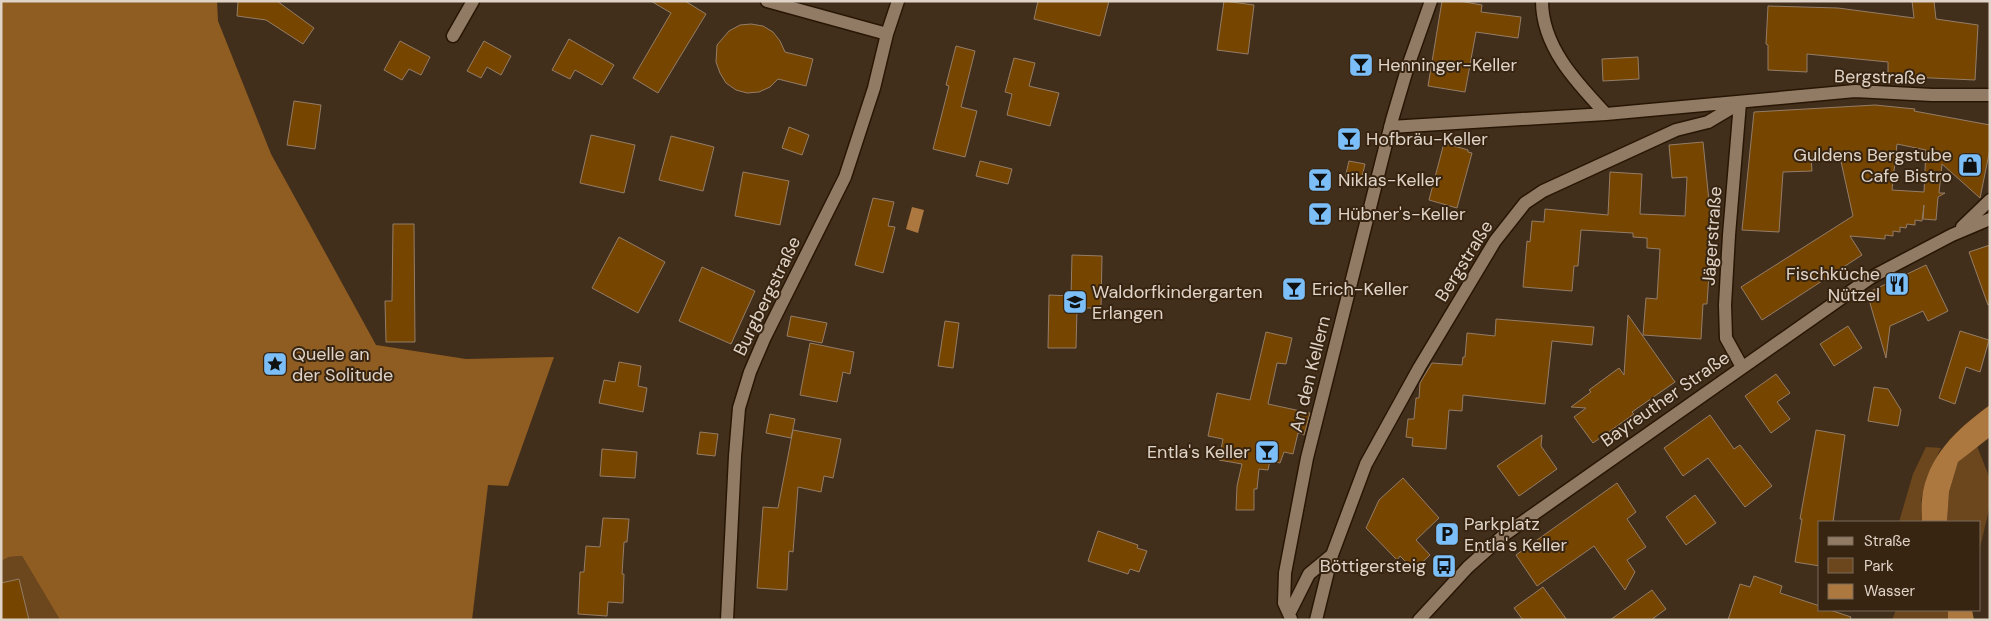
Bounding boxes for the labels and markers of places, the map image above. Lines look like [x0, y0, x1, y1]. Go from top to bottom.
bar icon: Henninger-Keller [1348, 52, 1374, 78]
place label: Henninger-Keller [1378, 53, 1517, 77]
bar icon: Hofbräu-Keller [1336, 126, 1362, 152]
place label: Hofbräu-Keller [1366, 127, 1488, 151]
place label: Guldens Bergstube Cafe Bistro [1793, 143, 1952, 188]
shop icon: Guldens Bergstube Cafe Bistro [1957, 152, 1983, 178]
bar icon: Niklas-Keller [1307, 167, 1333, 193]
place label: Niklas-Keller [1338, 168, 1442, 192]
bar icon: Hübner's-Keller [1307, 201, 1333, 227]
place label: Hübner's-Keller [1338, 202, 1466, 226]
place label: Fischküche Nützel [1786, 262, 1880, 307]
restaurant icon: Fischküche Nützel [1884, 271, 1910, 297]
bar icon: Erich-Keller [1281, 276, 1307, 302]
place label: Erich-Keller [1312, 277, 1409, 301]
place label: Waldorfkindergarten Erlangen [1092, 280, 1263, 325]
school or university icon: Waldorfkindergarten Erlangen [1062, 289, 1088, 315]
place label: Quelle an der Solitude [292, 342, 393, 387]
place icon: Quelle an der Solitude [262, 351, 288, 377]
bar icon: Entla's Keller [1254, 439, 1280, 465]
place label: Entla's Keller [1147, 440, 1250, 464]
place label: Parkplatz Entla's Keller [1464, 512, 1567, 557]
parking icon: Parkplatz Entla's Keller [1434, 521, 1460, 547]
bus stop icon: Böttigersteig [1431, 553, 1457, 579]
place label: Böttigersteig [1320, 554, 1426, 578]

